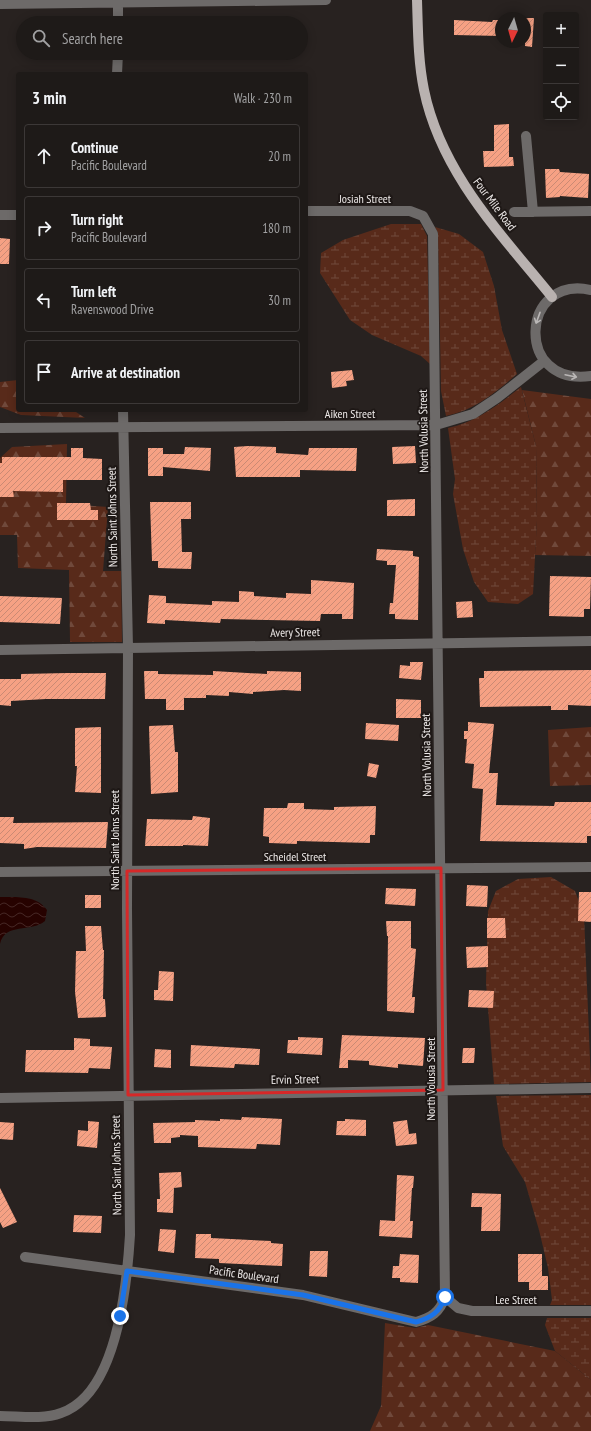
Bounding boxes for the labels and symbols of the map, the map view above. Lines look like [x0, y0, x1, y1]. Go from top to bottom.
north arrow [495, 12, 531, 48]
street label: Four Mile Road [470, 175, 520, 233]
street label: Josiah Street [338, 191, 392, 206]
one-way arrow [534, 311, 541, 324]
one-way arrow [564, 373, 577, 381]
street label: North Volusia Street [415, 389, 431, 473]
street label: Aiken Street [325, 406, 376, 421]
street label: North Saint Johns Street [104, 466, 120, 567]
street label: Avery Street [270, 624, 321, 640]
street label: North Volusia Street [418, 713, 434, 797]
street label: North Saint Johns Street [107, 789, 122, 890]
street label: Scheidel Street [264, 849, 327, 864]
street label: North Volusia Street [423, 1037, 438, 1121]
street label: Ervin Street [271, 1071, 320, 1087]
street label: North Saint Johns Street [108, 1114, 124, 1215]
street label: Pacific Boulevard [208, 1262, 280, 1286]
route start [436, 1288, 454, 1306]
street label: Lee Street [495, 1292, 538, 1307]
route end [111, 1307, 129, 1325]

